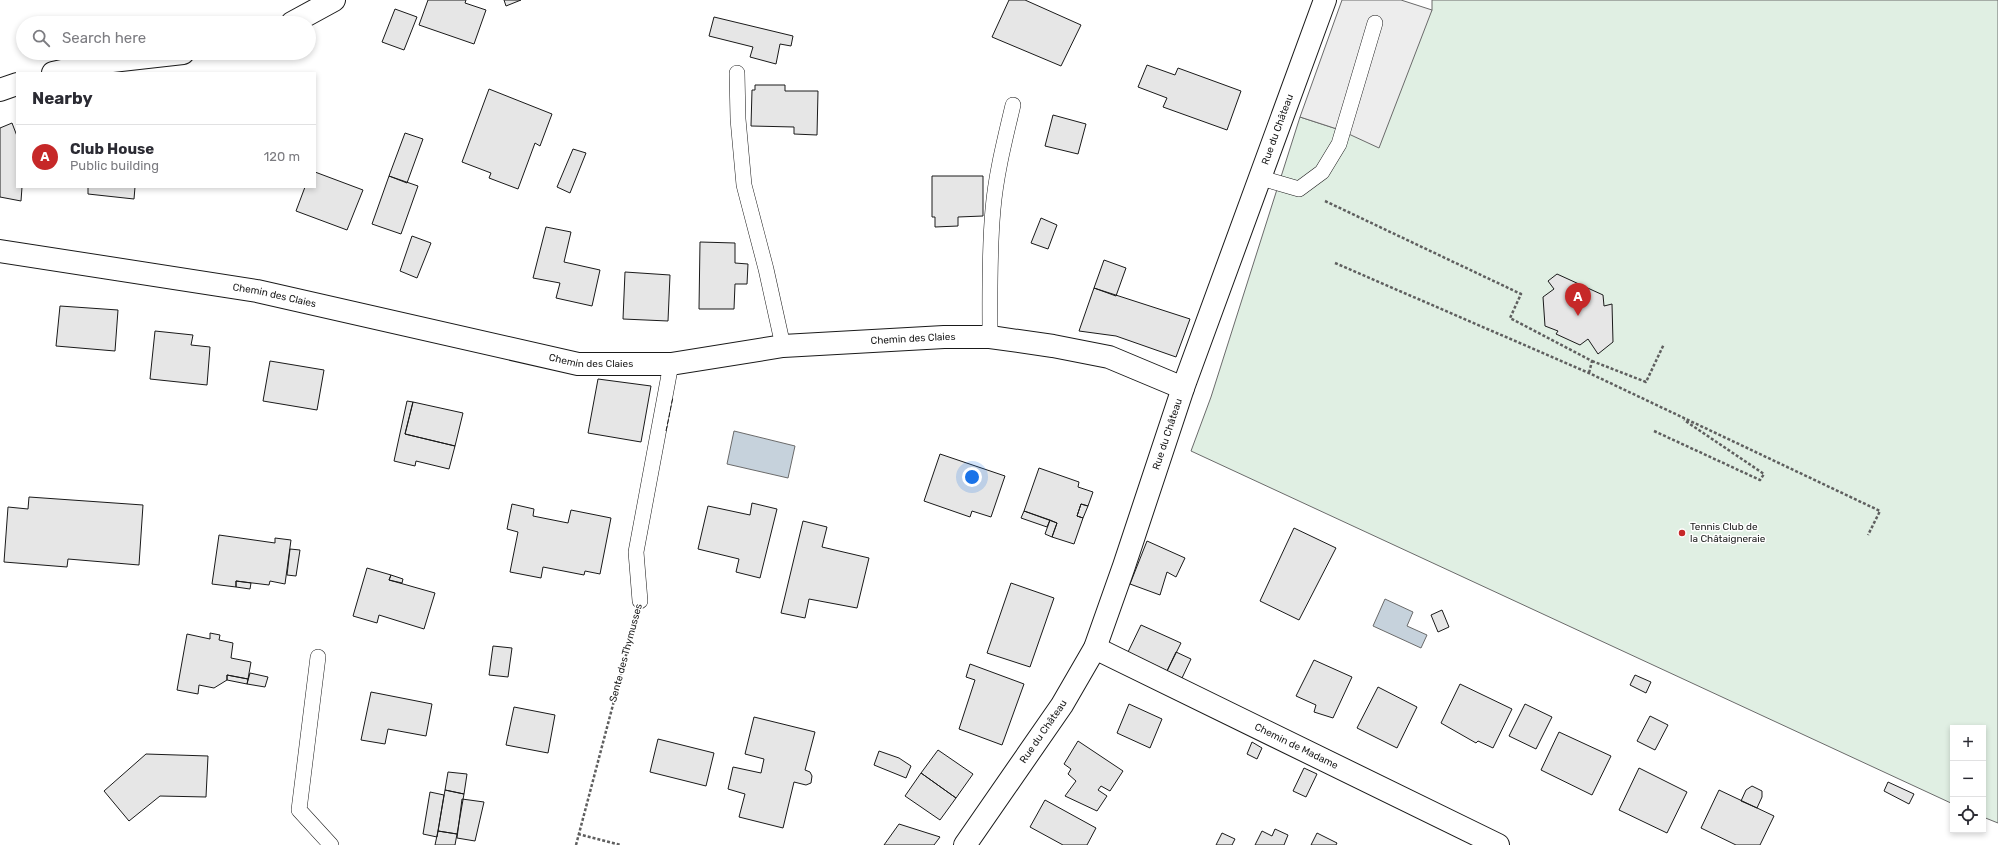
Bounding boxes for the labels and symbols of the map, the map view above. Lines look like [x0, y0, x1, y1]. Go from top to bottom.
street label: Rue du Château [1259, 92, 1296, 166]
street label: Chemin des Claies [232, 281, 317, 310]
pin: A [1565, 283, 1591, 316]
street label: Chemin des Claies [870, 331, 956, 347]
street label: Chemin des Claies [548, 352, 633, 370]
street label: Rue du Château [1150, 397, 1185, 471]
your location [962, 467, 982, 487]
place label: Tennis Club de la Châtaigneraie [1690, 521, 1766, 545]
marker: Tennis Club de la Châtaigneraie [1677, 528, 1687, 538]
street label: Sente des Thymusses [607, 602, 645, 704]
street label: Rue du Château [1017, 698, 1070, 766]
street label: Chemin de Madame [1252, 721, 1340, 772]

